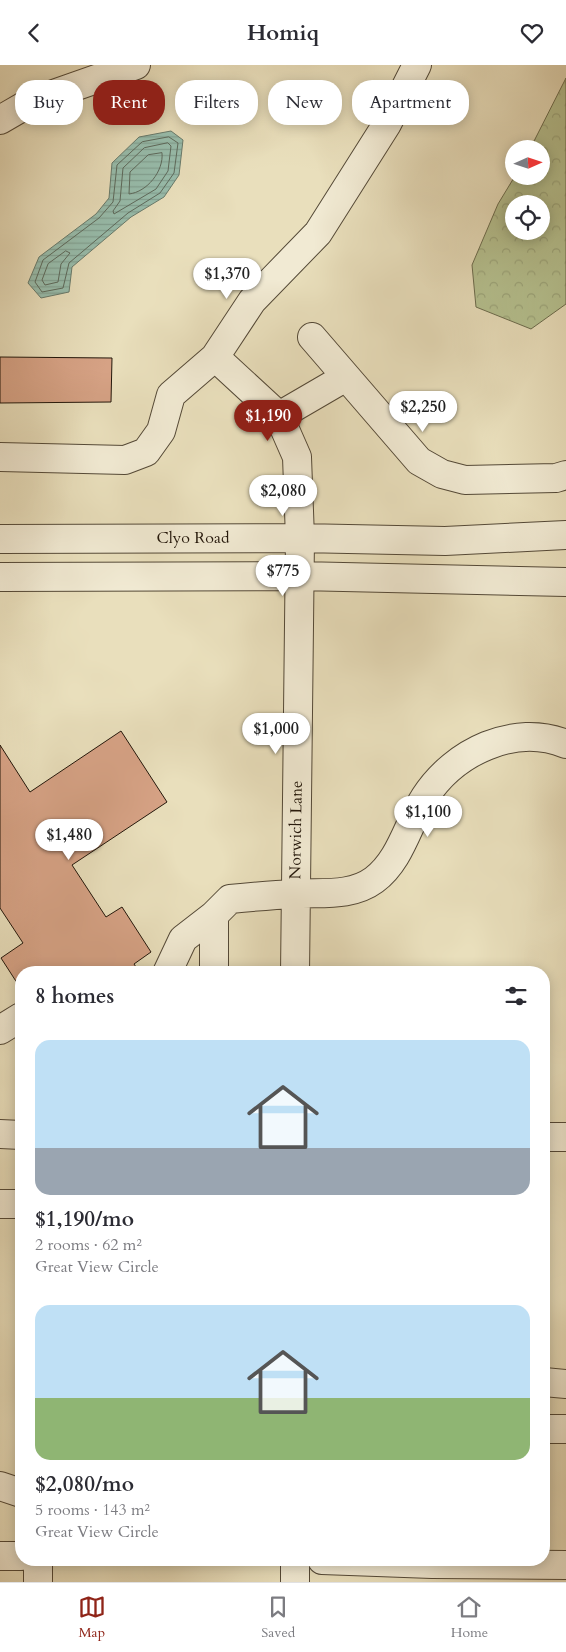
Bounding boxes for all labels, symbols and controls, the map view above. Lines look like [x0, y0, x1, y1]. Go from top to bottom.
text: Homiq [247, 18, 319, 48]
icon: back [20, 19, 48, 47]
icon: heart [518, 19, 546, 47]
chip: Buy [15, 80, 83, 125]
chip: Rent [93, 80, 165, 125]
chip: Filters [175, 80, 258, 125]
chip: New [268, 80, 342, 125]
chip: Apartment [352, 80, 469, 125]
north arrow [505, 140, 550, 185]
map controls [505, 140, 550, 240]
button: locate [505, 195, 550, 240]
pin: $1,370 [186, 257, 268, 300]
text: $1,370 [204, 263, 250, 285]
pin: $2,250 [382, 391, 464, 433]
text: $2,250 [400, 396, 446, 418]
pin: $1,190 [227, 399, 309, 442]
text: $1,190 [245, 405, 291, 427]
pin: $2,080 [242, 475, 324, 517]
text: $2,080 [260, 480, 306, 502]
street label: Clyo Road [157, 527, 230, 549]
pin: $775 [253, 555, 313, 597]
text: $775 [267, 560, 299, 582]
pin: $1,000 [235, 713, 317, 755]
text: $1,000 [253, 718, 299, 740]
street label: Norwich Lane [284, 780, 308, 880]
pin: $1,100 [387, 795, 469, 838]
text: $1,100 [405, 801, 451, 823]
pin: $1,480 [28, 819, 110, 861]
text: $1,480 [46, 824, 92, 846]
text: 8 homes [35, 982, 114, 1011]
icon: filters [502, 982, 530, 1010]
icon: home [238, 1072, 328, 1162]
text: $1,190/mo [35, 1205, 134, 1234]
text: 2 rooms · 62 m² [35, 1234, 142, 1256]
text: Great View Circle [35, 1256, 159, 1278]
icon: home [238, 1337, 328, 1427]
text: $2,080/mo [35, 1470, 134, 1499]
text: 5 rooms · 143 m² [35, 1499, 150, 1521]
text: Great View Circle [35, 1521, 159, 1543]
tab: Map [78, 1593, 106, 1642]
tab: Saved [261, 1593, 295, 1642]
tab: Home [451, 1593, 488, 1642]

